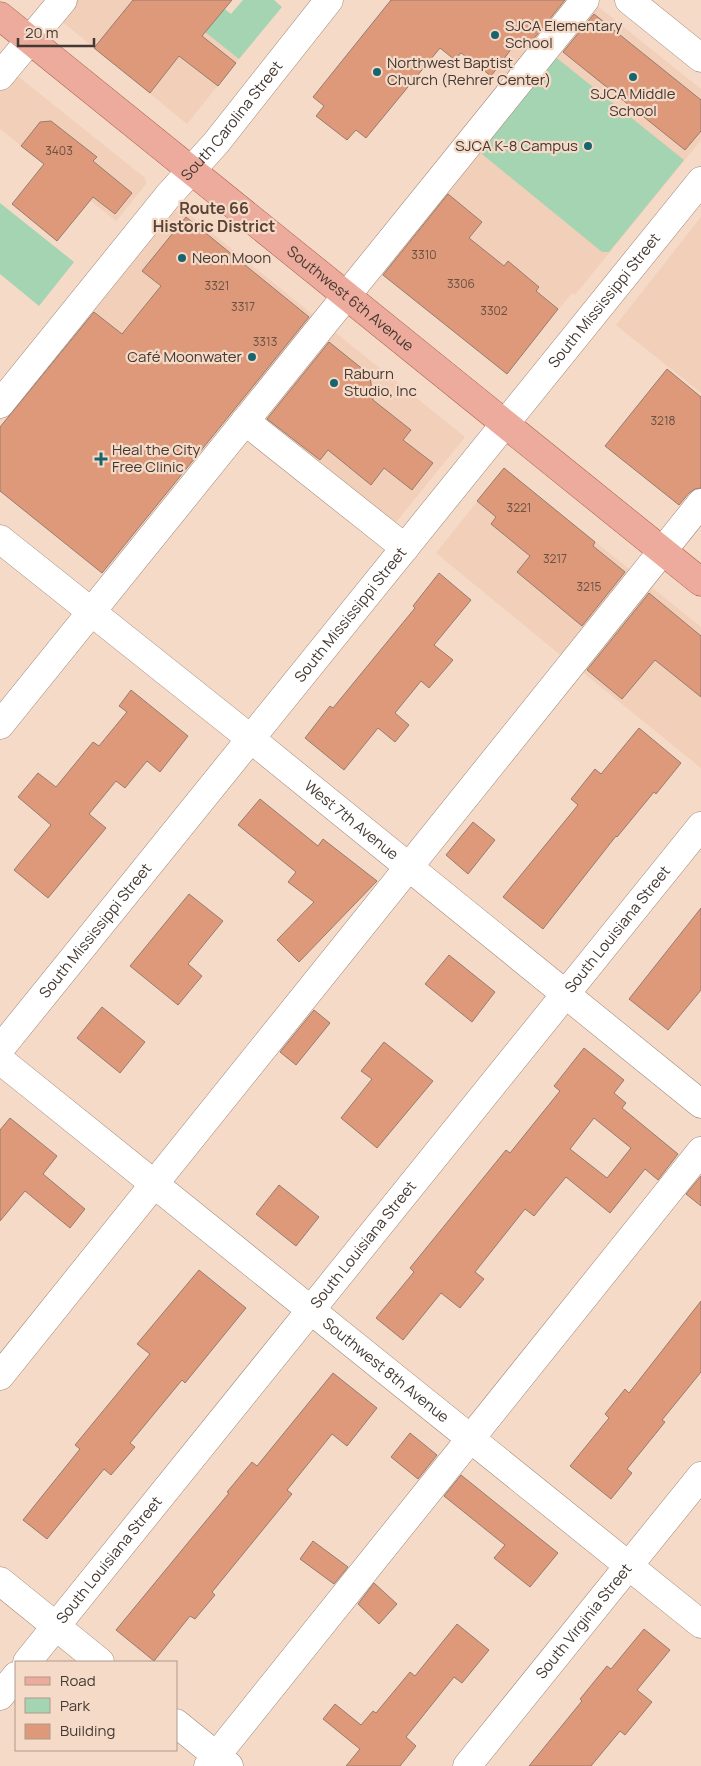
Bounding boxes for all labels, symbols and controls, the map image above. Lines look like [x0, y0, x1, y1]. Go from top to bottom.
scale bar [18, 15, 94, 47]
place label: SJCA Elementary School [505, 15, 622, 53]
text: 20 m [25, 22, 58, 43]
marker: SJCA Elementary School [489, 29, 501, 41]
place label: Northwest Baptist Church (Rehrer Center) [387, 52, 551, 90]
street label: South Carolina Street [176, 56, 287, 185]
marker: Northwest Baptist Church (Rehrer Center) [371, 66, 383, 78]
marker: SJCA Middle School [627, 71, 639, 83]
place label: SJCA Middle School [590, 83, 676, 121]
place label: SJCA K-8 Campus [455, 135, 578, 156]
marker: SJCA K-8 Campus [582, 140, 594, 152]
house number: 3403 [45, 142, 73, 159]
district label: Route 66 Historic District [153, 197, 275, 237]
street label: South Mississippi Street [543, 228, 665, 372]
street label: Southwest 6th Avenue [283, 241, 418, 356]
house number: 3310 [411, 246, 437, 263]
place label: Neon Moon [192, 247, 271, 268]
marker: Neon Moon [176, 252, 188, 264]
house number: 3306 [447, 275, 475, 292]
house number: 3321 [205, 277, 229, 294]
house number: 3317 [231, 298, 255, 315]
house number: 3302 [480, 302, 508, 319]
house number: 3313 [253, 333, 277, 350]
place label: Café Moonwater [127, 346, 243, 367]
marker: Café Moonwater [246, 351, 258, 363]
place label: Raburn Studio, Inc [344, 363, 417, 401]
marker: Raburn Studio, Inc [328, 377, 340, 389]
house number: 3218 [650, 412, 676, 429]
place label: Heal the City Free Clinic [112, 439, 200, 477]
marker: Heal the City Free Clinic [94, 452, 108, 466]
house number: 3221 [507, 499, 532, 516]
street label: South Mississippi Street [289, 543, 411, 687]
house number: 3217 [543, 550, 567, 567]
house number: 3215 [576, 578, 602, 595]
street label: West 7th Avenue [300, 775, 403, 865]
street label: South Mississippi Street [34, 858, 156, 1002]
street label: South Louisiana Street [559, 861, 675, 997]
street label: South Louisiana Street [305, 1176, 421, 1313]
street label: Southwest 8th Avenue [318, 1313, 454, 1427]
street label: South Louisiana Street [51, 1492, 167, 1628]
street label: South Virginia Street [530, 1559, 636, 1683]
legend [15, 1661, 178, 1751]
text: Road [60, 1670, 96, 1691]
text: Park [60, 1695, 90, 1716]
text: Building [60, 1720, 115, 1741]

